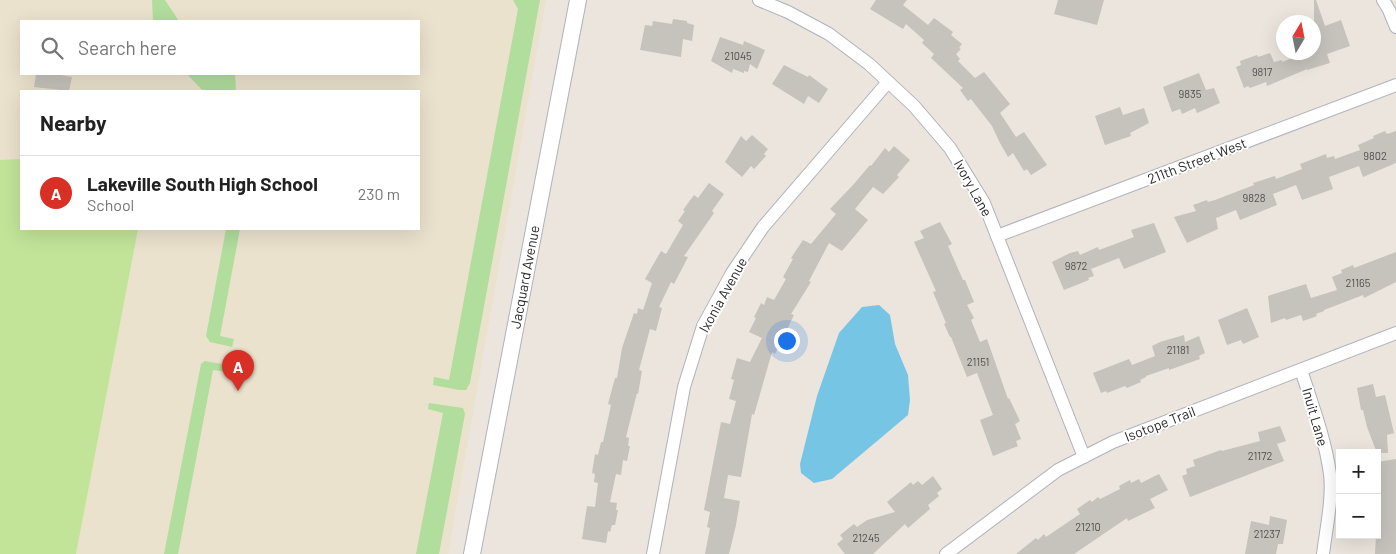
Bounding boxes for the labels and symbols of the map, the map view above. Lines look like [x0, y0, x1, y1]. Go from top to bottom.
north arrow [1276, 15, 1321, 60]
house number: 21045 [724, 49, 752, 62]
house number: 9817 [1252, 65, 1272, 78]
house number: 9835 [1179, 87, 1202, 100]
street label: 211th Street West [1145, 134, 1249, 187]
house number: 9802 [1363, 149, 1387, 162]
street label: Ivory Lane [951, 156, 996, 219]
house number: 9828 [1242, 191, 1266, 204]
street label: Jacquard Avenue [506, 224, 543, 330]
street label: Ixonia Avenue [695, 254, 750, 335]
house number: 9872 [1065, 259, 1087, 272]
house number: 21165 [1346, 276, 1371, 289]
your location [774, 328, 800, 354]
house number: 21181 [1167, 343, 1189, 356]
pin: A [222, 350, 254, 391]
house number: 21151 [967, 355, 989, 368]
street label: Inuit Lane [1299, 386, 1332, 448]
street label: Isotope Trail [1122, 402, 1198, 445]
house number: 21172 [1248, 449, 1272, 462]
house number: 21210 [1075, 520, 1101, 533]
house number: 21237 [1254, 527, 1280, 540]
house number: 21245 [852, 531, 880, 544]

